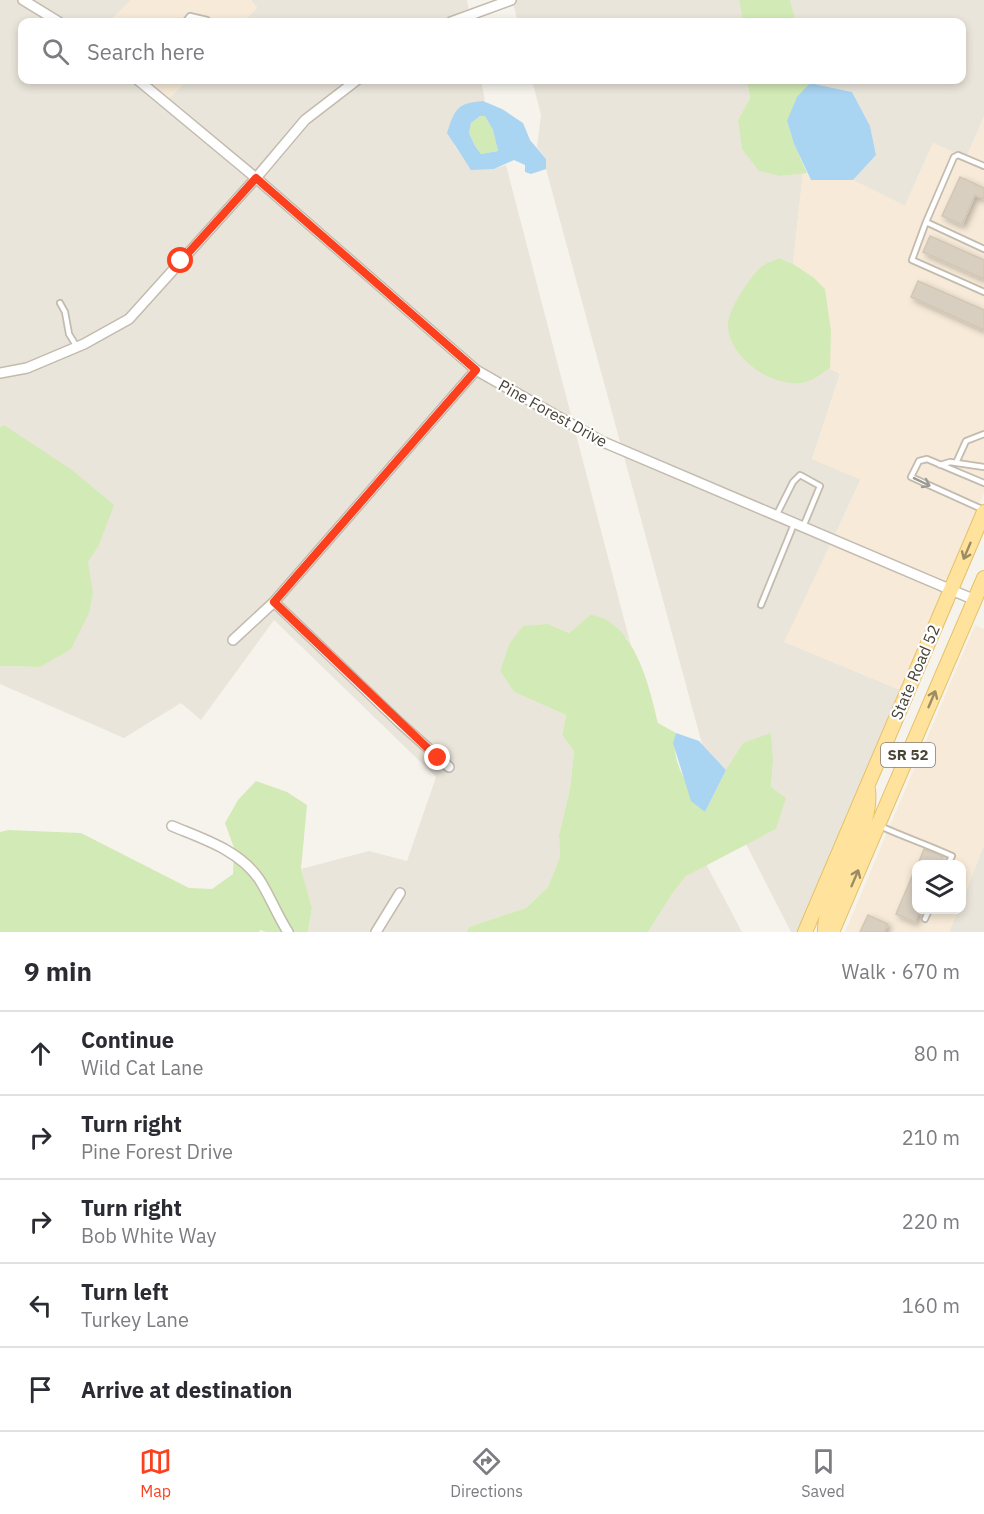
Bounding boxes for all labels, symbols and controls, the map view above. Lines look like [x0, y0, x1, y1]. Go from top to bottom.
search box [18, 18, 966, 84]
icon: search [39, 35, 72, 68]
text: Search here [87, 37, 205, 66]
route start [167, 247, 193, 273]
street label: Pine Forest Drive [495, 375, 611, 451]
one-way arrow [912, 477, 930, 489]
one-way arrow [961, 541, 972, 560]
street label: State Road 52 [886, 621, 944, 723]
one-way arrow [927, 691, 938, 709]
road number: SR 52 [881, 743, 935, 767]
route end [424, 744, 450, 770]
map controls [912, 860, 966, 914]
button: layers [912, 860, 966, 914]
one-way arrow [850, 870, 861, 888]
text: 9 min [24, 954, 92, 988]
text: Walk · 670 m [842, 958, 960, 985]
text: Continue [81, 1025, 174, 1054]
icon: ahead [24, 1037, 57, 1070]
text: 80 m [914, 1040, 960, 1067]
text: Wild Cat Lane [81, 1054, 203, 1081]
text: Turn right [81, 1109, 182, 1138]
icon: right [24, 1121, 57, 1154]
text: 210 m [902, 1124, 960, 1151]
text: Pine Forest Drive [81, 1138, 233, 1165]
text: Turn right [81, 1193, 182, 1222]
icon: right [24, 1205, 57, 1238]
text: 220 m [902, 1208, 960, 1235]
text: Bob White Way [81, 1222, 217, 1249]
text: Turn left [81, 1277, 169, 1306]
icon: left [24, 1289, 57, 1322]
text: 160 m [902, 1292, 960, 1319]
text: Turkey Lane [81, 1306, 189, 1333]
icon: arrive [24, 1373, 57, 1406]
text: Arrive at destination [81, 1375, 292, 1404]
tab: Map [139, 1445, 172, 1501]
tab: Directions [450, 1445, 523, 1501]
tab: Saved [801, 1445, 845, 1501]

